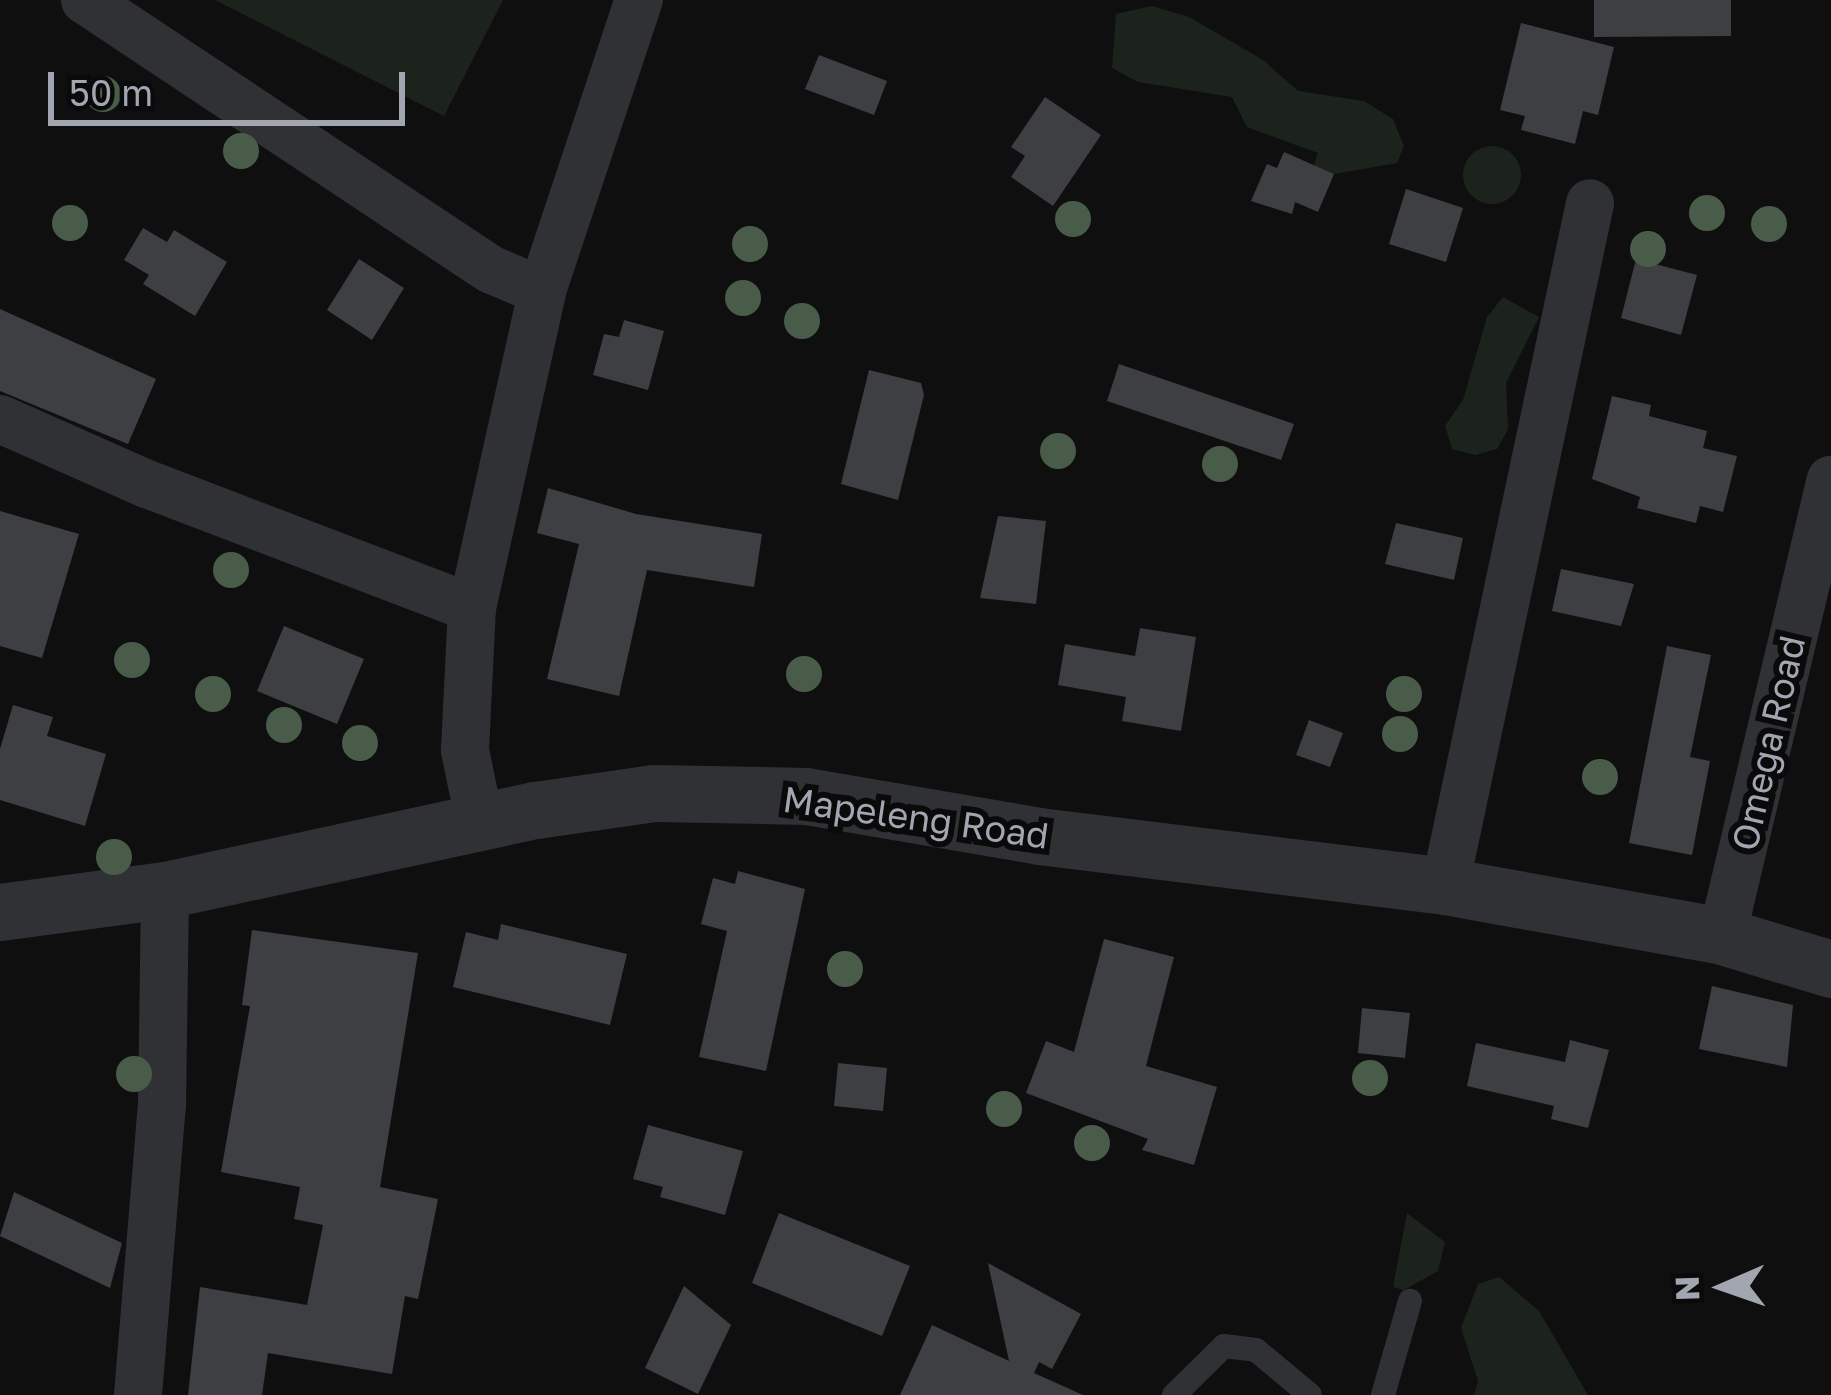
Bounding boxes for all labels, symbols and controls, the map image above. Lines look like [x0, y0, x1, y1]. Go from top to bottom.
scale bar [54, 48, 411, 122]
text: 50 m [69, 71, 153, 114]
street label: Omega Road [1722, 631, 1814, 855]
street label: Mapeleng Road [780, 777, 1052, 857]
north arrow [1663, 1227, 1783, 1347]
text: N [1667, 1275, 1706, 1301]

